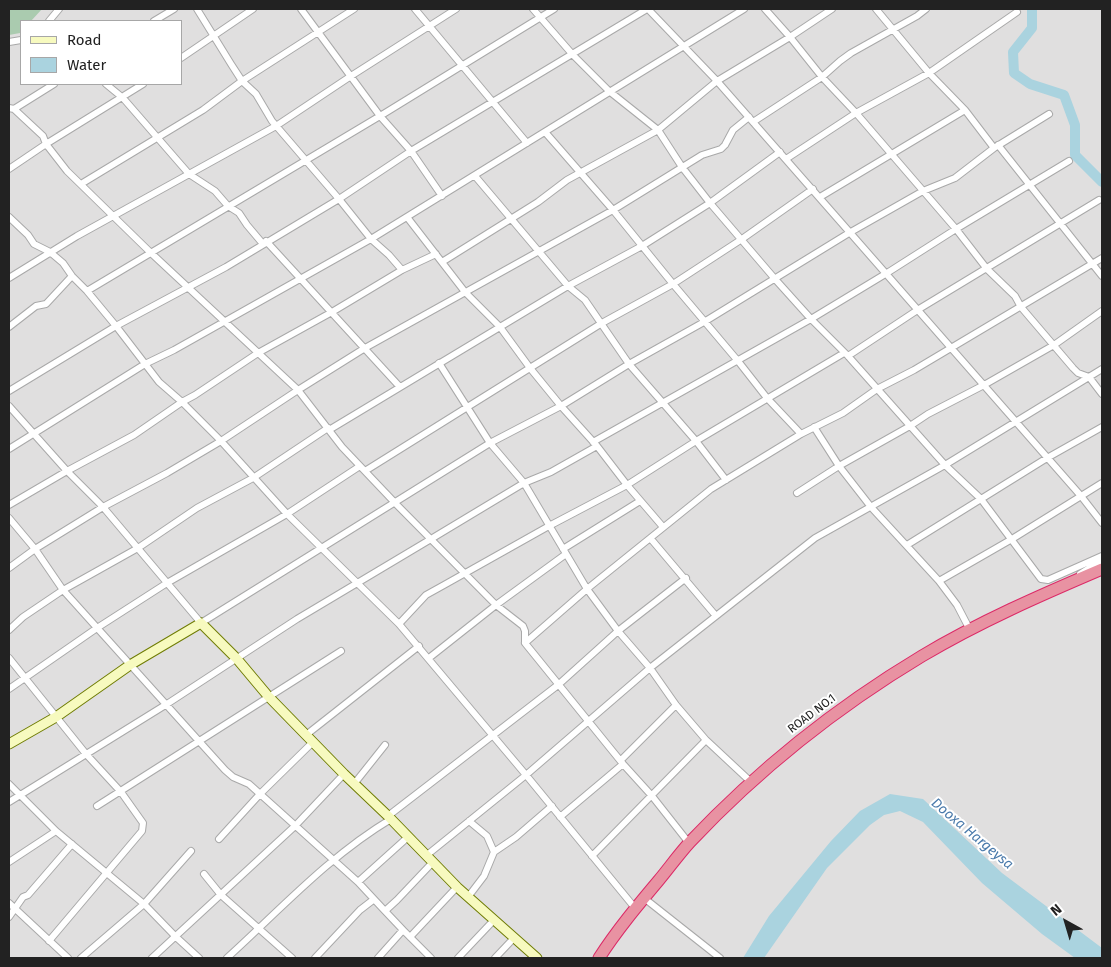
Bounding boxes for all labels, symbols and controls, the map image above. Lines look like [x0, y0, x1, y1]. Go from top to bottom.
legend [20, 20, 182, 85]
text: Road [67, 31, 102, 49]
text: Water [67, 56, 106, 74]
street label: ROAD NO.1 [785, 691, 839, 737]
water label: Dooxa Hargeysa [928, 795, 1016, 873]
north arrow [1041, 897, 1091, 947]
text: N [1047, 900, 1065, 919]

